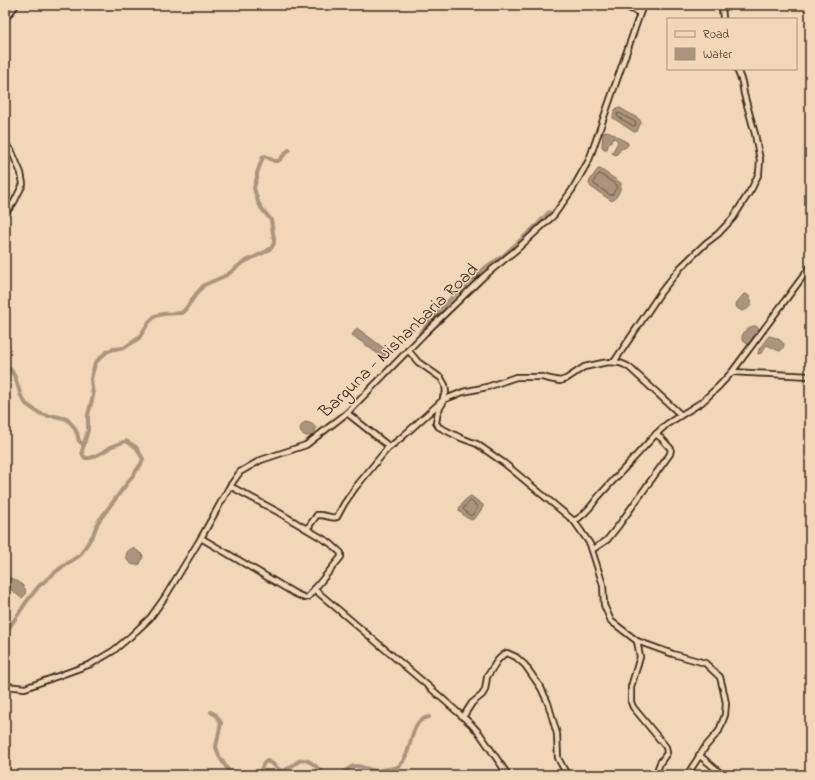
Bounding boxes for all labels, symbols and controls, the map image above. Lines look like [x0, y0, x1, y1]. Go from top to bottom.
legend [667, 18, 797, 70]
text: Road [703, 26, 729, 44]
text: Water [703, 46, 732, 64]
street label: Barguna - Nishanbaria Road [313, 258, 486, 426]

